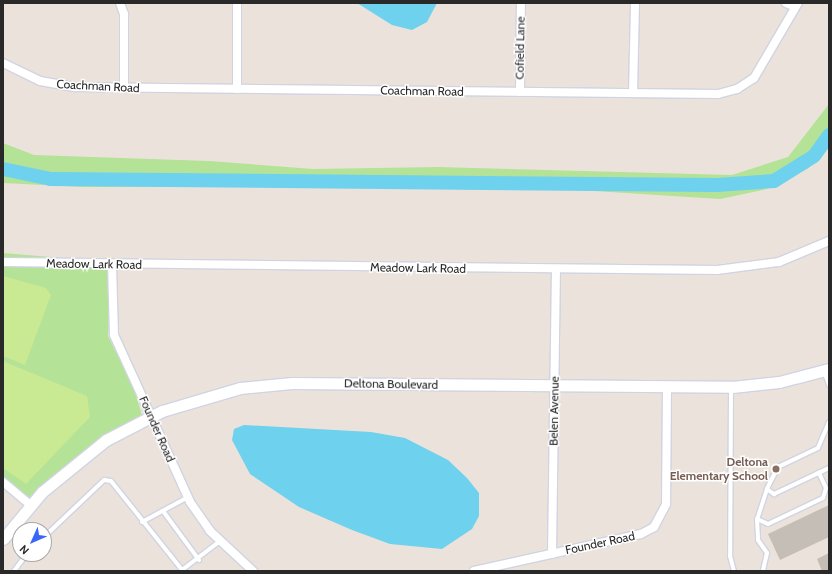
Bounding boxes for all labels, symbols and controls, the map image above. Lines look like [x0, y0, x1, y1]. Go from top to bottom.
street label: Cofield Lane [512, 16, 528, 80]
street label: Coachman Road [56, 77, 140, 95]
street label: Coachman Road [380, 83, 464, 99]
street label: Meadow Lark Road [46, 256, 142, 272]
street label: Meadow Lark Road [370, 260, 466, 276]
street label: Deltona Boulevard [344, 376, 438, 392]
street label: Belen Avenue [546, 376, 562, 446]
street label: Founder Road [136, 394, 178, 464]
place label: Deltona Elementary School [670, 455, 768, 483]
marker: Deltona Elementary School [771, 464, 781, 474]
north arrow [12, 522, 52, 562]
street label: Founder Road [564, 529, 636, 557]
text: N [17, 542, 32, 557]

